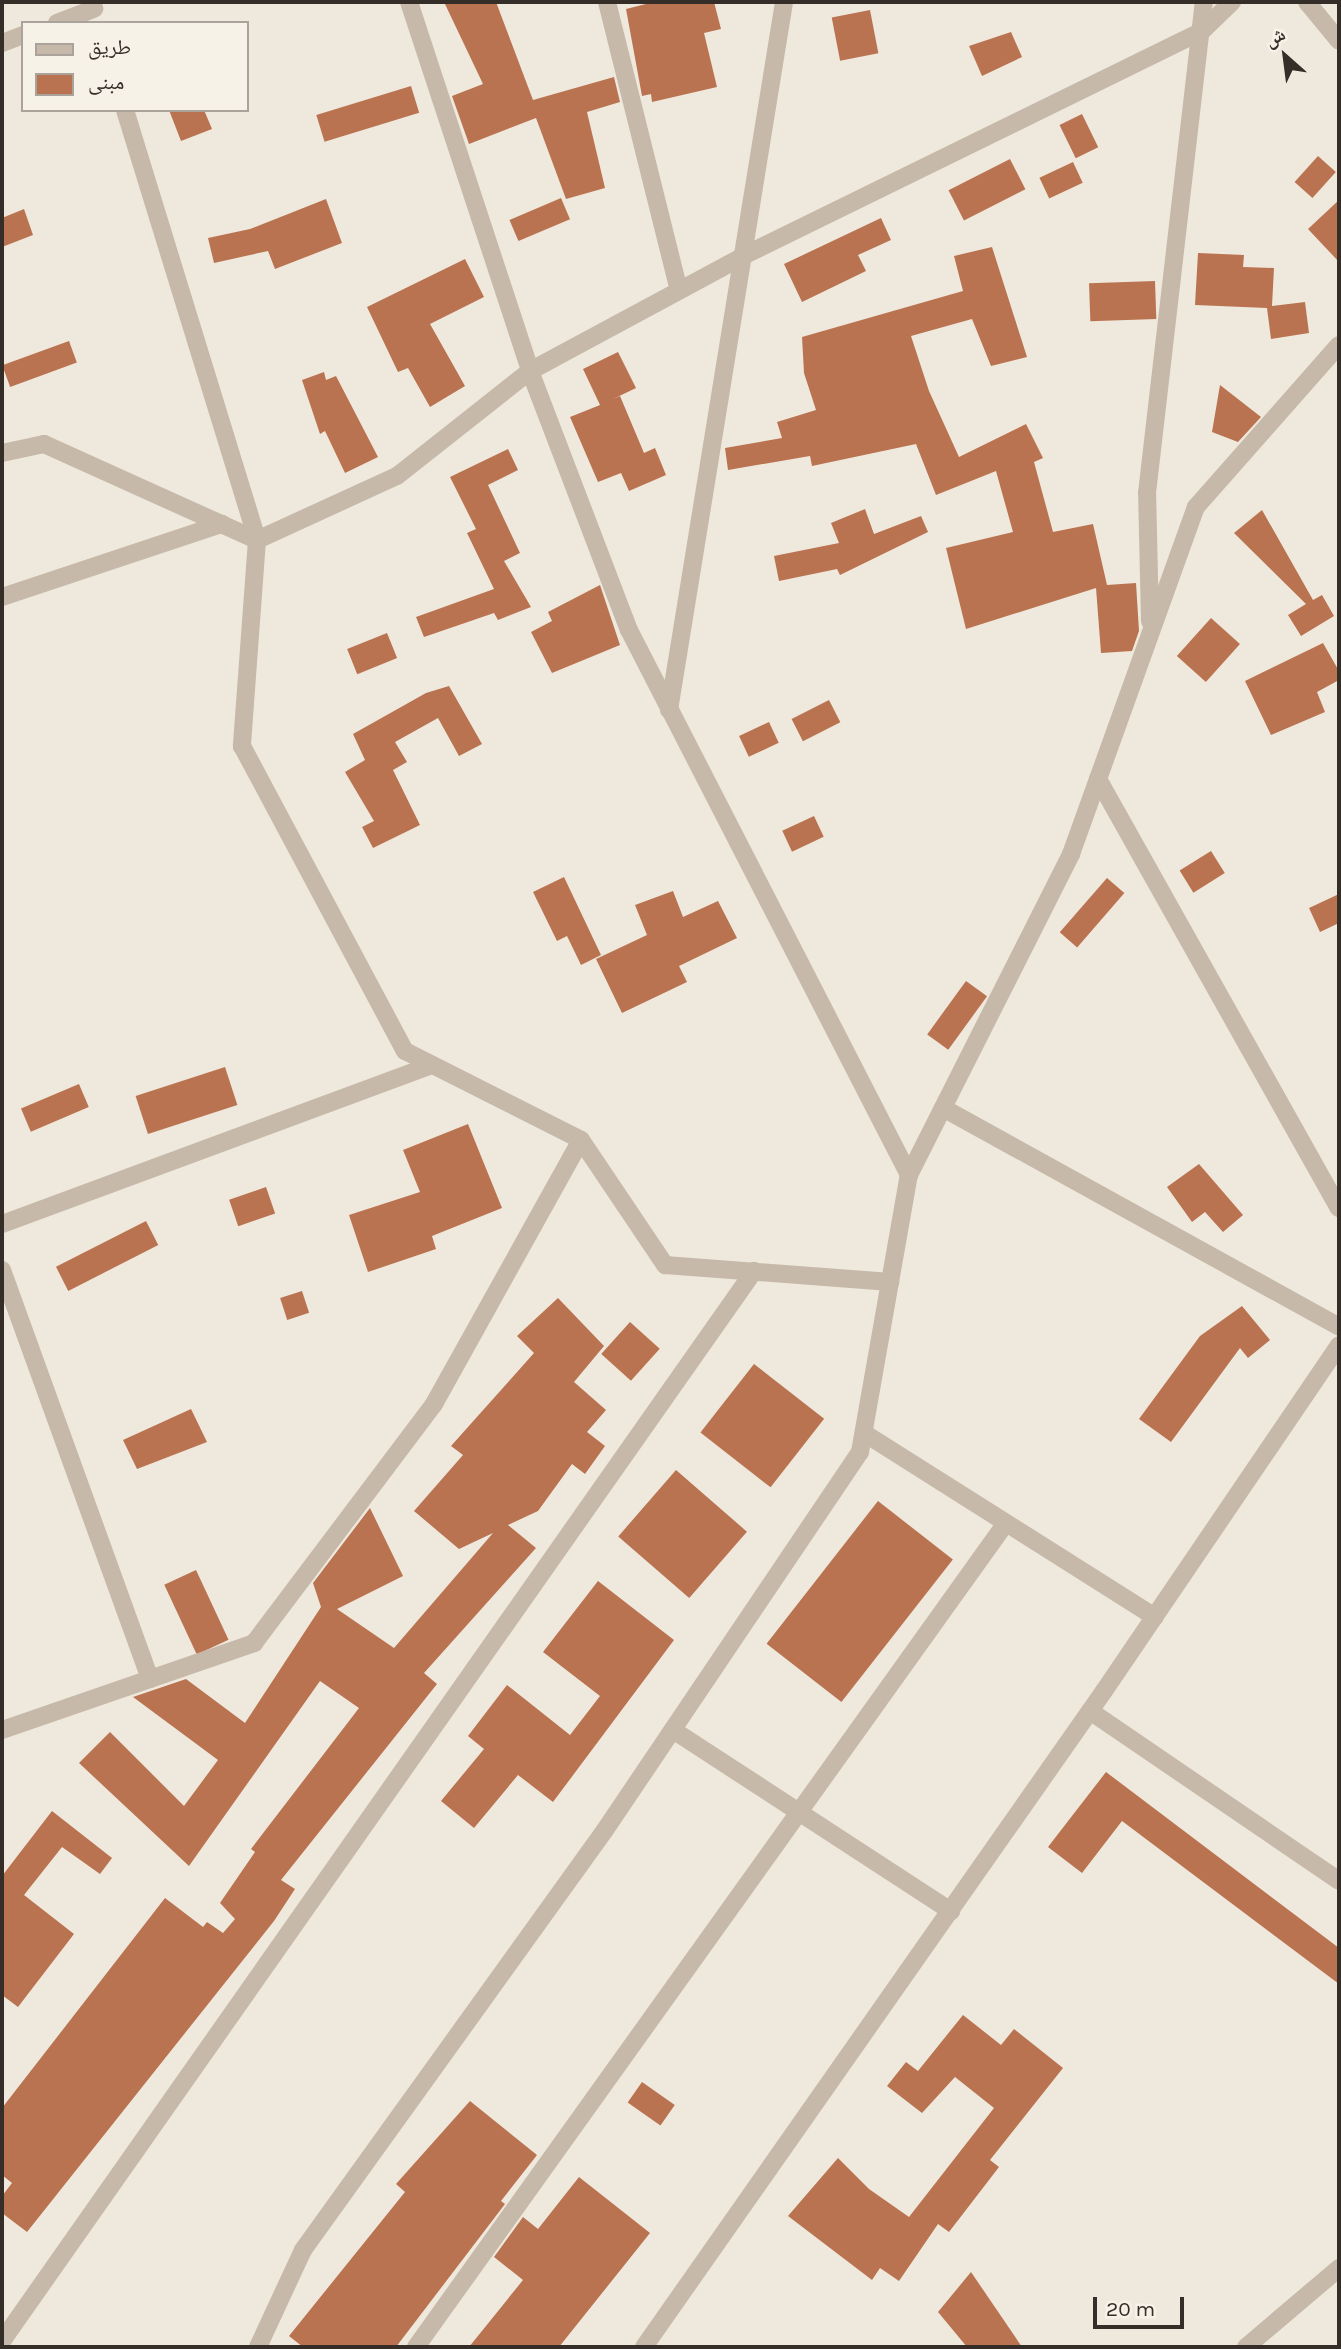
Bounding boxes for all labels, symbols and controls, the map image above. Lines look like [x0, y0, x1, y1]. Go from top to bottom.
legend [21, 21, 248, 112]
north arrow [1250, 21, 1320, 91]
text: ش [1261, 23, 1289, 52]
text: طريق [88, 35, 131, 59]
text: مبنى [88, 70, 124, 94]
scale bar [1096, 2282, 1187, 2326]
text: 20 m [1106, 2297, 1155, 2321]

